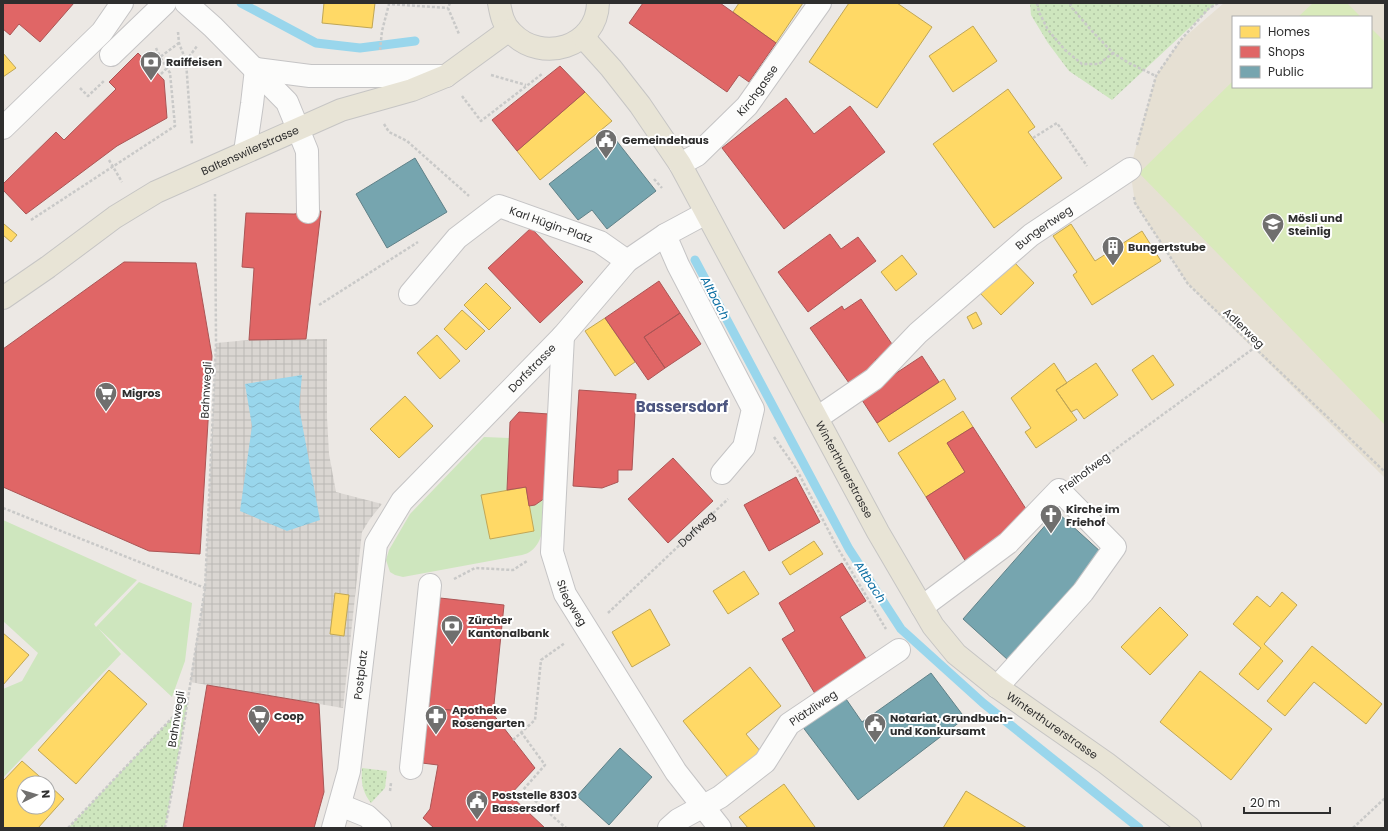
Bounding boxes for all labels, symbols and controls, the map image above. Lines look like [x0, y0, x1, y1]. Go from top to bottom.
legend [1232, 16, 1372, 88]
text: Homes [1268, 23, 1310, 40]
text: Shops [1268, 43, 1305, 60]
bank icon: Raiffeisen [138, 49, 164, 82]
place label: Raiffeisen [166, 54, 222, 70]
street label: Kirchgasse [733, 61, 782, 120]
text: Public [1268, 63, 1304, 80]
street label: Baltenswilerstrasse [198, 122, 302, 179]
public building icon: Gemeindehaus [593, 127, 619, 160]
place label: Gemeindehaus [622, 132, 709, 148]
street label: Karl Hügin-Platz [507, 202, 595, 247]
street label: Bungertweg [1012, 202, 1075, 253]
place label: Mösli und Steinlig [1288, 210, 1342, 239]
school or university icon: Mösli und Steinlig [1260, 211, 1286, 244]
building icon: Bungertstube [1100, 234, 1126, 267]
place label: Bungertstube [1128, 239, 1206, 255]
water label: Altbach [697, 272, 734, 322]
street label: Adlerweg [1220, 304, 1268, 352]
street label: Dorfstrasse [504, 340, 559, 396]
street label: Bahnwegli [197, 361, 215, 419]
supermarket icon: Migros [93, 380, 119, 413]
place label: Migros [122, 385, 161, 401]
district label: Bassersdorf [636, 396, 729, 417]
street label: Winterthurerstrasse [812, 418, 877, 521]
street label: Freihofweg [1055, 449, 1113, 497]
place label: Kirche im Friehof [1066, 501, 1120, 530]
church icon: Kirche im Friehof [1038, 502, 1064, 535]
street label: Dorfweg [674, 507, 719, 551]
water label: Altbach [850, 557, 890, 606]
street label: Stiegweg [553, 578, 591, 629]
place label: Zürcher Kantonalbank [468, 612, 550, 641]
bank icon: Zürcher Kantonalbank [439, 613, 465, 646]
street label: Postplatz [350, 649, 371, 701]
street label: Plätzliweg [786, 686, 840, 730]
street label: Winterthurerstrasse [1003, 688, 1101, 763]
street label: Bahnwegli [164, 689, 188, 748]
place label: Apotheke Rosengarten [452, 702, 525, 731]
supermarket icon: Coop [246, 703, 272, 736]
pharmacy icon: Apotheke Rosengarten [423, 703, 449, 736]
place label: Coop [274, 708, 304, 724]
place label: Notariat, Grundbuch- und Konkursamt [890, 710, 1013, 739]
public building icon: Notariat, Grundbuch- und Konkursamt [862, 711, 888, 744]
north arrow [16, 775, 56, 815]
place label: Poststelle 8303 Bassersdorf [492, 787, 577, 816]
public building icon: Poststelle 8303 Bassersdorf [464, 788, 490, 821]
text: N [38, 789, 54, 799]
scale bar [1244, 789, 1330, 815]
text: 20 m [1250, 794, 1280, 811]

